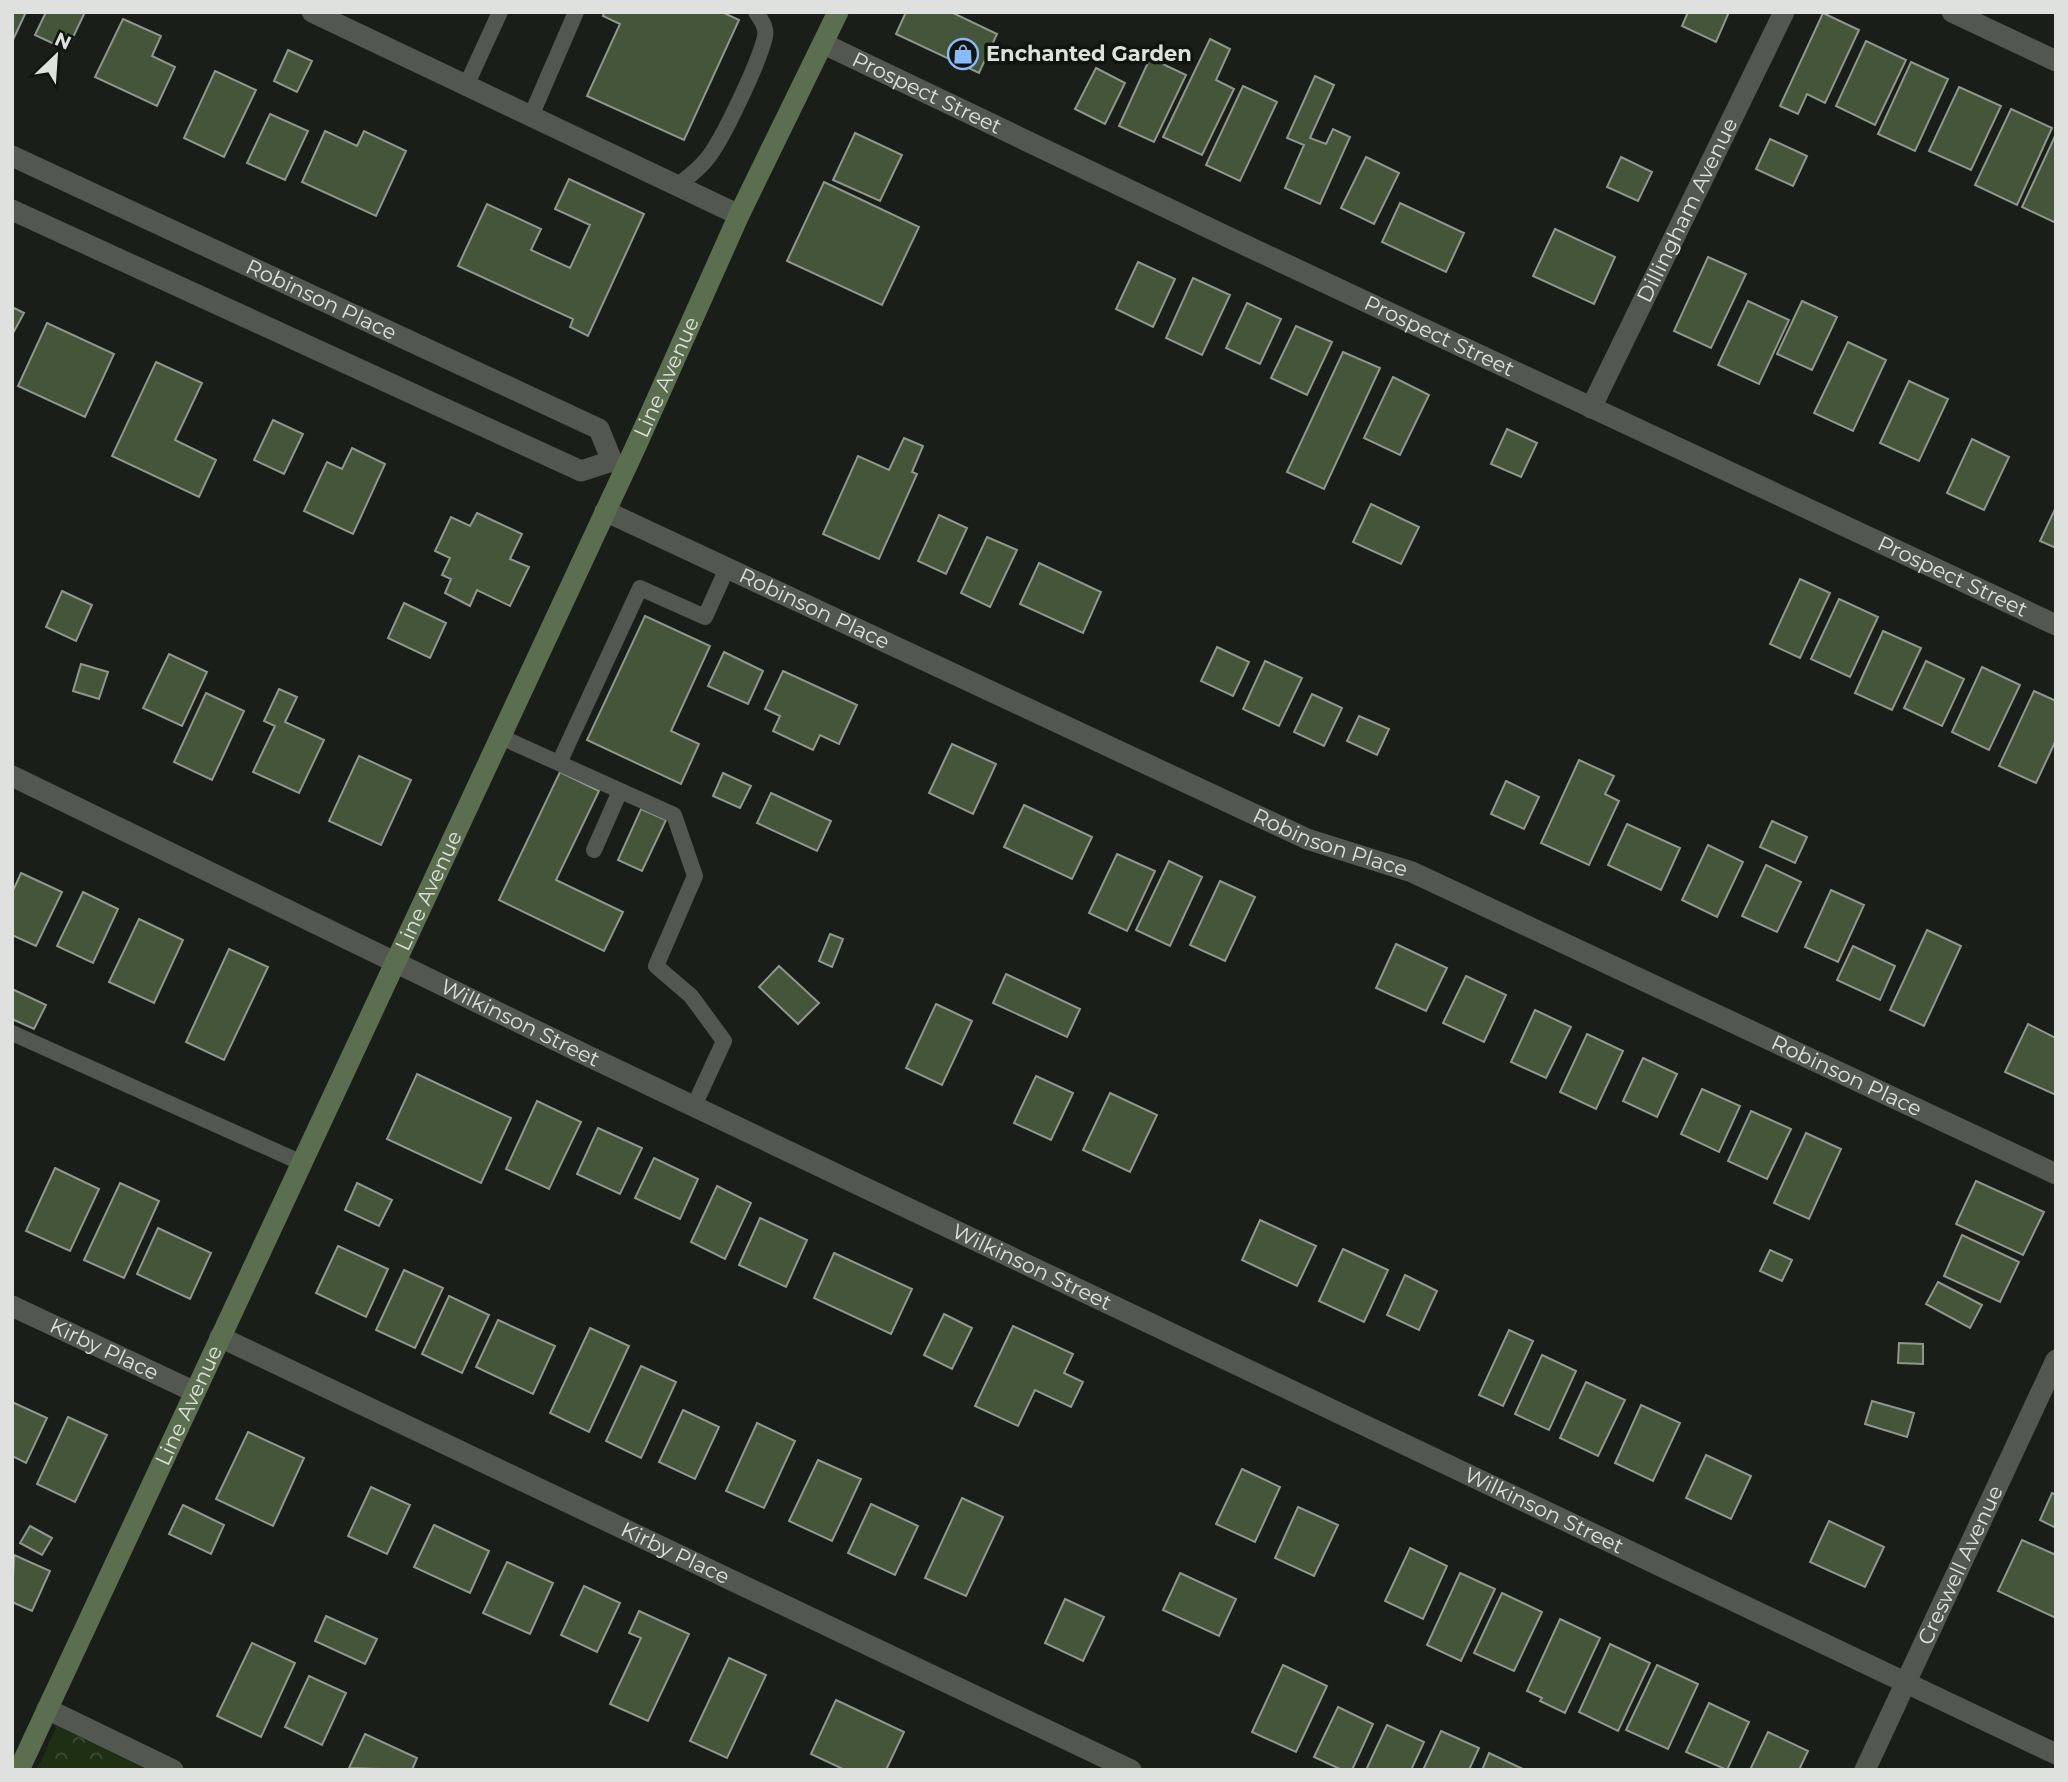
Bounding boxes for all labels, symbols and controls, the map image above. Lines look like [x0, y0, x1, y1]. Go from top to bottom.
north arrow [21, 21, 91, 91]
text: N [51, 27, 75, 55]
shop icon: Enchanted Garden [946, 37, 980, 71]
place label: Enchanted Garden [986, 41, 1192, 66]
street label: Prospect Street [848, 46, 1006, 139]
street label: Dillingham Avenue [1631, 114, 1742, 306]
street label: Robinson Place [242, 254, 401, 345]
street label: Prospect Street [1360, 290, 1518, 381]
street label: Line Avenue [628, 313, 704, 441]
street label: Prospect Street [1874, 530, 2032, 622]
street label: Robinson Place [735, 562, 894, 654]
street label: Robinson Place [1249, 803, 1411, 882]
street label: Line Avenue [390, 826, 467, 955]
street label: Wilkinson Street [437, 973, 604, 1072]
street label: Robinson Place [1768, 1029, 1926, 1121]
street label: Wilkinson Street [948, 1218, 1116, 1315]
street label: Kirby Place [46, 1313, 163, 1385]
street label: Line Avenue [150, 1341, 227, 1469]
street label: Wilkinson Street [1461, 1462, 1628, 1559]
street label: Creswell Avenue [1912, 1481, 2008, 1649]
street label: Kirby Place [617, 1516, 734, 1589]

